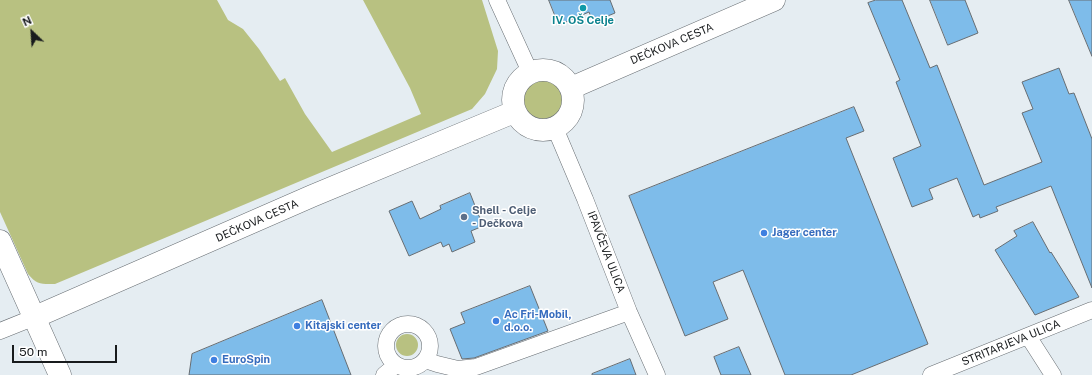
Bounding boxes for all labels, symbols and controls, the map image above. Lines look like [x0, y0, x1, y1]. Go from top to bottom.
marker: IV. OŠ Celje [578, 3, 588, 13]
north arrow [12, 12, 52, 52]
text: N [20, 14, 33, 28]
place label: IV. OŠ Celje [552, 14, 614, 28]
street label: DEČKOVA CESTA [628, 21, 716, 67]
street label: DEČKOVA CESTA [214, 197, 300, 245]
place label: Shell - Celje - Dečkova [472, 204, 536, 230]
street label: IPAVČEVA ULICA [584, 209, 628, 295]
marker: Shell - Celje - Dečkova [459, 212, 469, 222]
place label: Jager center [772, 226, 837, 240]
marker: Jager center [759, 228, 769, 238]
place label: Ac Fri-Mobil, d.o.o. [504, 308, 572, 334]
marker: Ac Fri-Mobil, d.o.o. [491, 316, 501, 326]
street label: STRITARJEVA ULICA [960, 317, 1062, 369]
place label: Kitajski center [305, 319, 381, 333]
marker: Kitajski center [292, 321, 302, 331]
scale bar [14, 337, 119, 363]
text: 50 m [19, 345, 47, 359]
place label: EuroSpin [222, 353, 270, 367]
marker: EuroSpin [209, 355, 219, 365]

